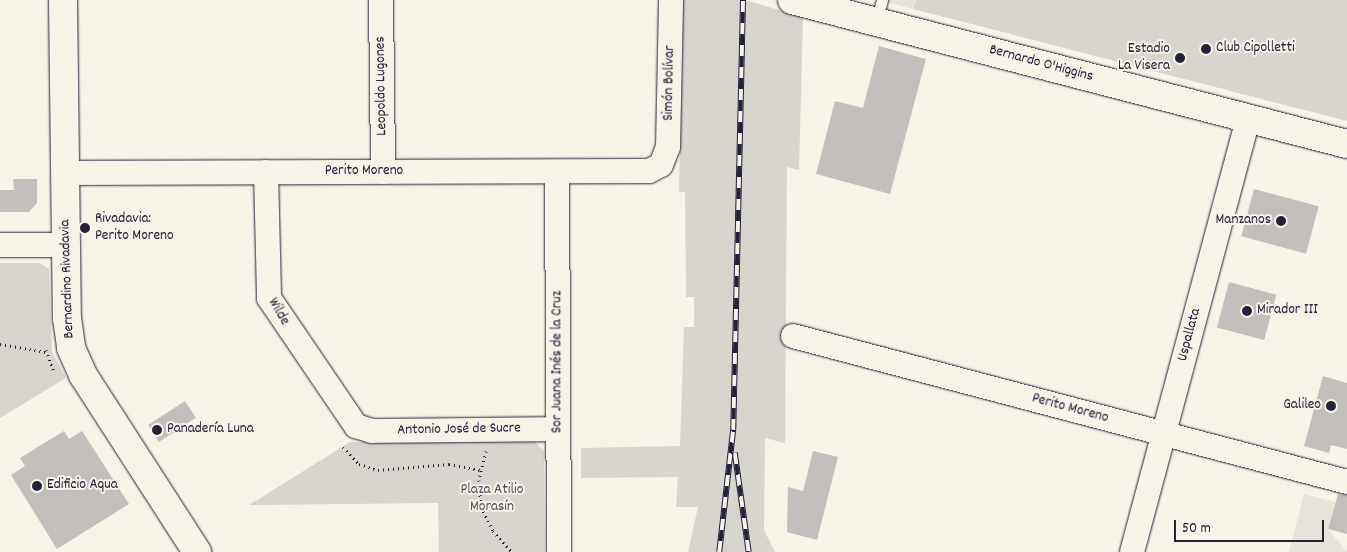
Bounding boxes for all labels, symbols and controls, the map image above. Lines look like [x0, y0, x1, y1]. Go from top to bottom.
street label: Leopoldo Lugones [372, 36, 392, 136]
place label: Estadio La Visera [1118, 40, 1170, 75]
place label: Club Cipolletti [1216, 40, 1295, 58]
street label: Bernardo O'Higgins [987, 41, 1095, 87]
marker: Club Cipolletti [1200, 43, 1212, 55]
street label: Simón Bolívar [660, 45, 680, 121]
marker: Estadio La Visera [1174, 52, 1186, 64]
street label: Perito Moreno [325, 163, 403, 181]
place label: Rivadavia: Perito Moreno [95, 210, 174, 245]
place label: Manzanos [1216, 212, 1271, 230]
marker: Manzanos [1275, 215, 1287, 227]
street label: Bernardino Rivadavia [57, 219, 79, 339]
marker: Rivadavia: Perito Moreno [79, 222, 91, 234]
street label: Sor Juana Inés de la Cruz [549, 291, 567, 433]
street label: Wilde [263, 295, 293, 329]
place label: Mirador III [1257, 302, 1318, 320]
marker: Mirador III [1241, 305, 1253, 317]
street label: Uspallata [1174, 306, 1206, 364]
street label: Perito Moreno [1030, 390, 1110, 428]
place label: Galileo [1283, 397, 1321, 415]
marker: Galileo [1325, 400, 1337, 412]
street label: Antonio José de Sucre [397, 420, 521, 440]
place label: Panadería Luna [167, 421, 254, 439]
marker: Panadería Luna [151, 424, 163, 436]
place label: Edificio Aqua [47, 477, 118, 495]
marker: Edificio Aqua [31, 480, 43, 492]
park label: Plaza Atilio Morasín [460, 481, 524, 516]
scale bar [1177, 510, 1327, 542]
text: 50 m [1182, 518, 1211, 540]

